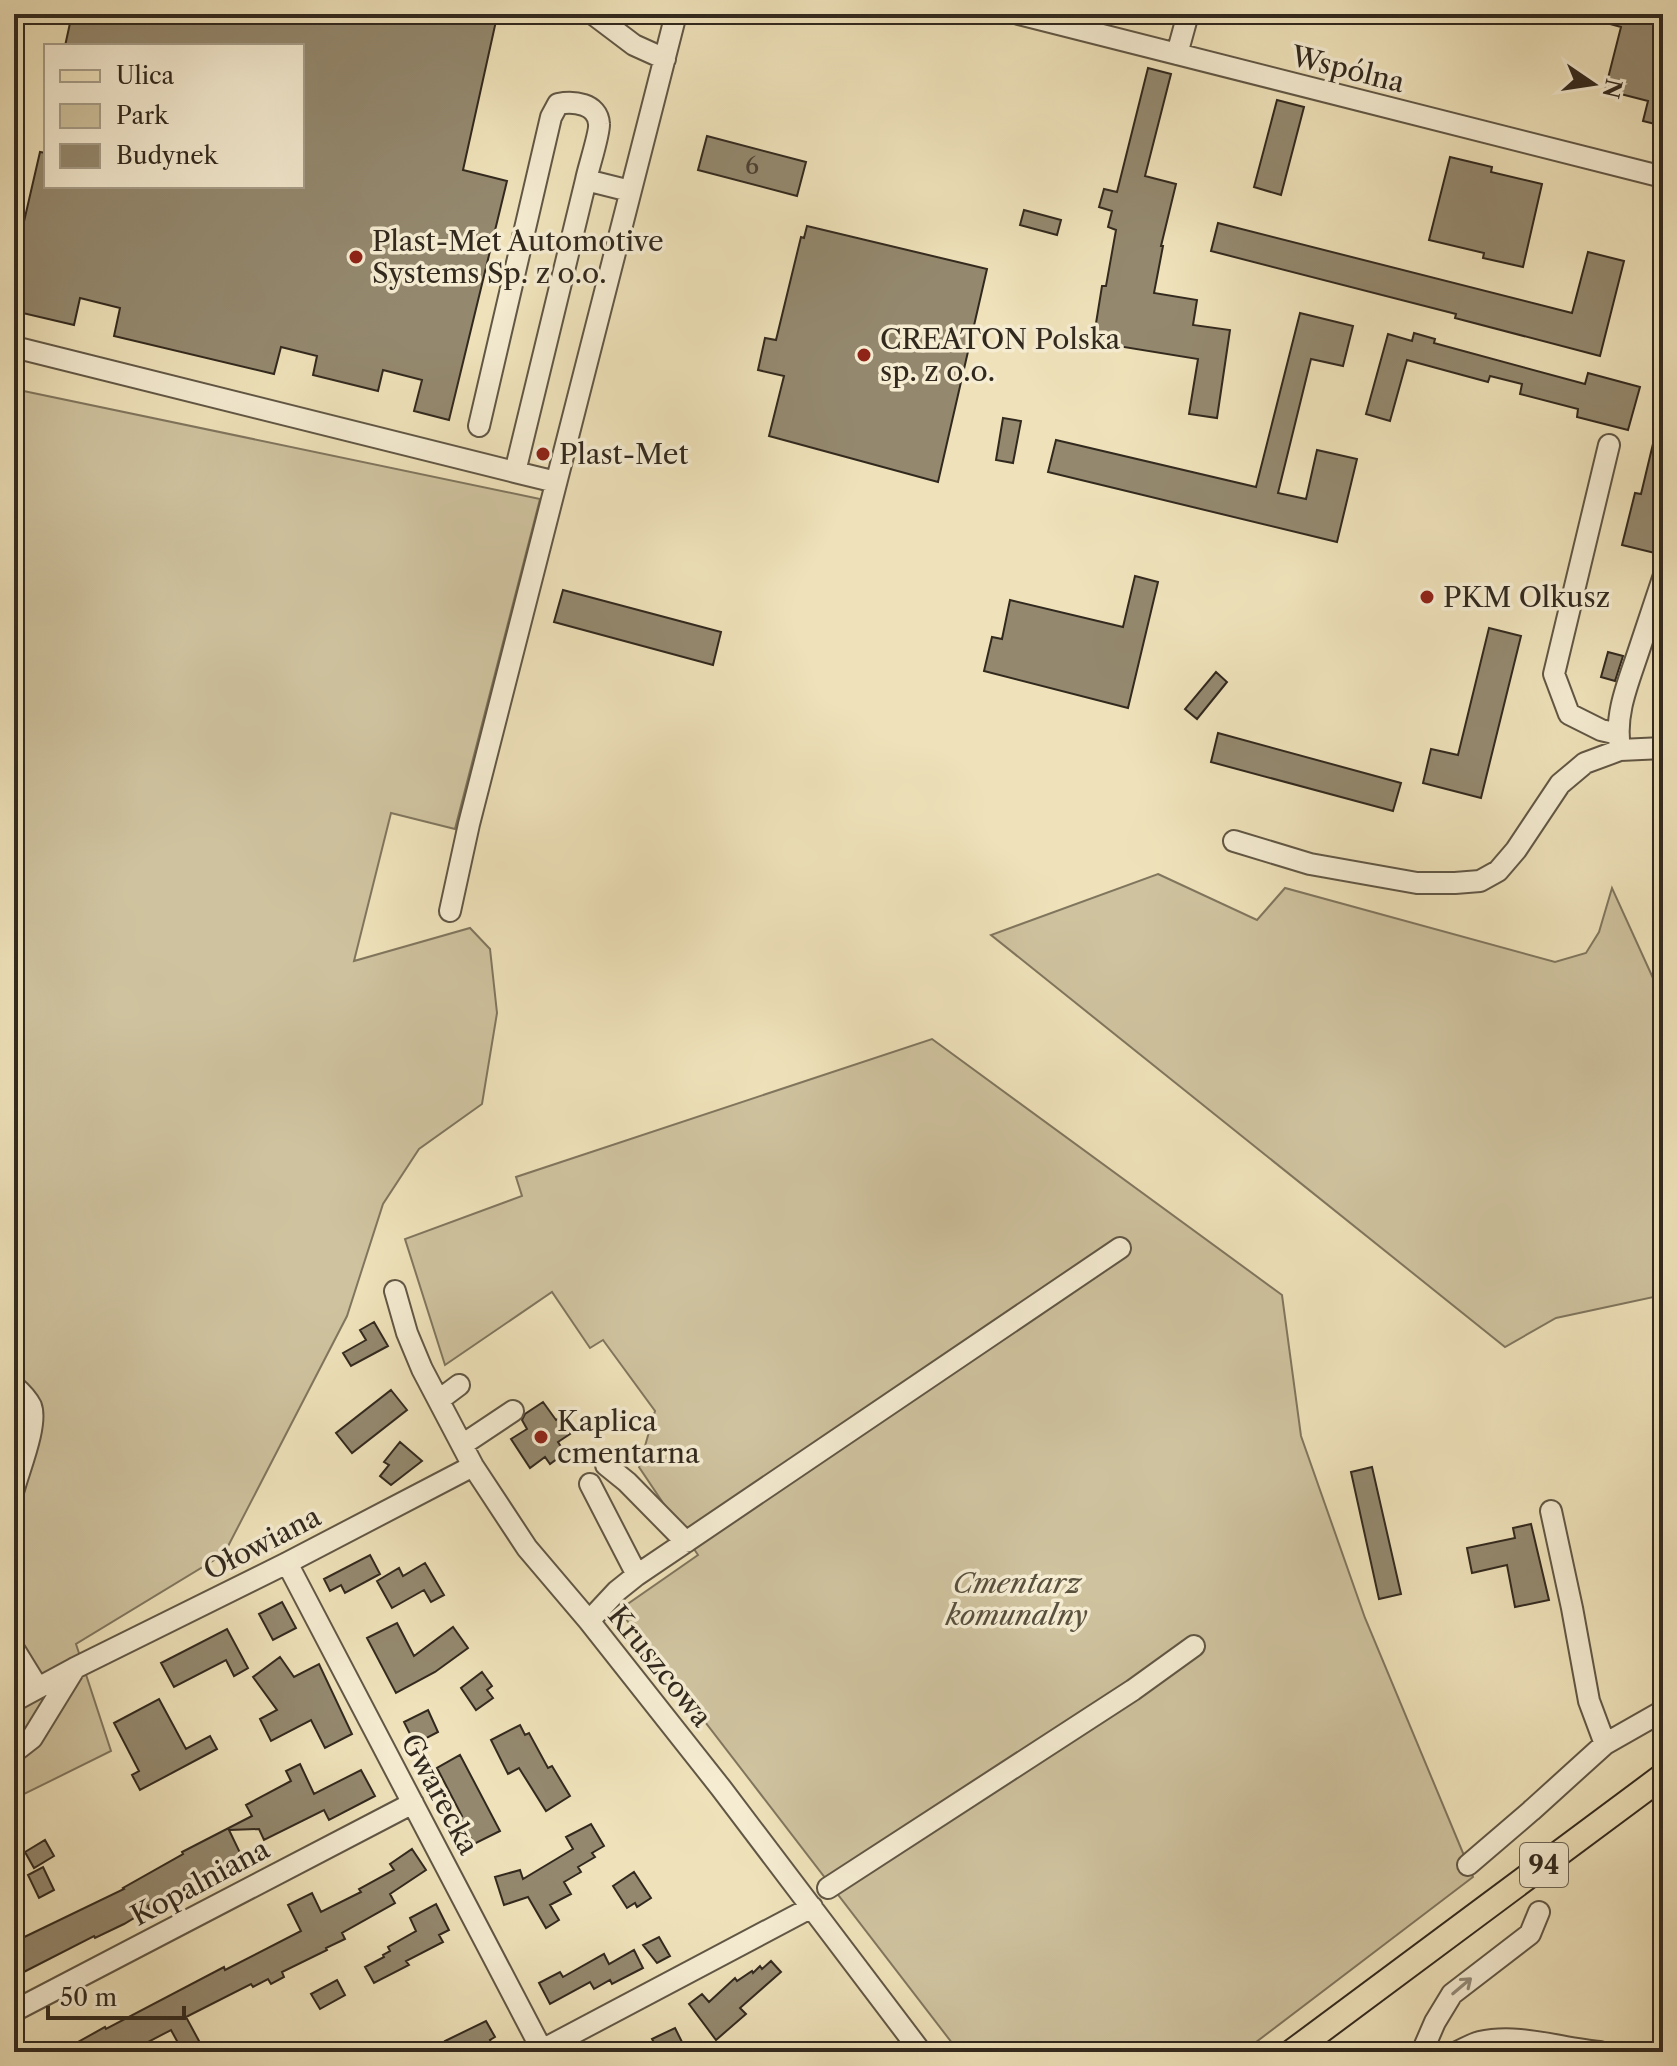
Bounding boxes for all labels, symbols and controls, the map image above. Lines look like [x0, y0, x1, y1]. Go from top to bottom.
street label: Wspólna [1287, 38, 1408, 100]
legend [44, 44, 304, 188]
north arrow [1553, 44, 1633, 124]
text: Ulica [116, 61, 175, 90]
text: N [1597, 76, 1627, 101]
text: Park [116, 101, 169, 130]
text: Budynek [116, 141, 219, 170]
house number: 6 [745, 151, 759, 180]
place label: Plast-Met Automotive Systems Sp. z o.o. [372, 224, 664, 290]
marker: Plast-Met Automotive Systems Sp. z o.o. [347, 248, 365, 266]
place label: CREATON Polska sp. z o.o. [880, 322, 1121, 388]
marker: CREATON Polska sp. z o.o. [855, 346, 873, 364]
place label: Plast-Met [559, 437, 688, 471]
marker: Plast-Met [534, 445, 552, 463]
place label: PKM Olkusz [1443, 580, 1610, 614]
marker: PKM Olkusz [1418, 588, 1436, 606]
place label: Kaplica cmentarna [557, 1404, 700, 1470]
marker: Kaplica cmentarna [532, 1428, 550, 1446]
street label: Ołowiana [198, 1499, 326, 1587]
park label: Cmentarz komunalny [944, 1566, 1088, 1632]
street label: Kruszcowa [601, 1599, 719, 1733]
street label: Gwarecka [394, 1728, 486, 1860]
street label: Kopalniana [125, 1831, 275, 1933]
road number: 94 [1520, 1843, 1568, 1887]
scale bar [48, 1970, 184, 2020]
one-way arrow [1451, 1977, 1472, 1995]
text: 50 m [60, 1983, 117, 2012]

